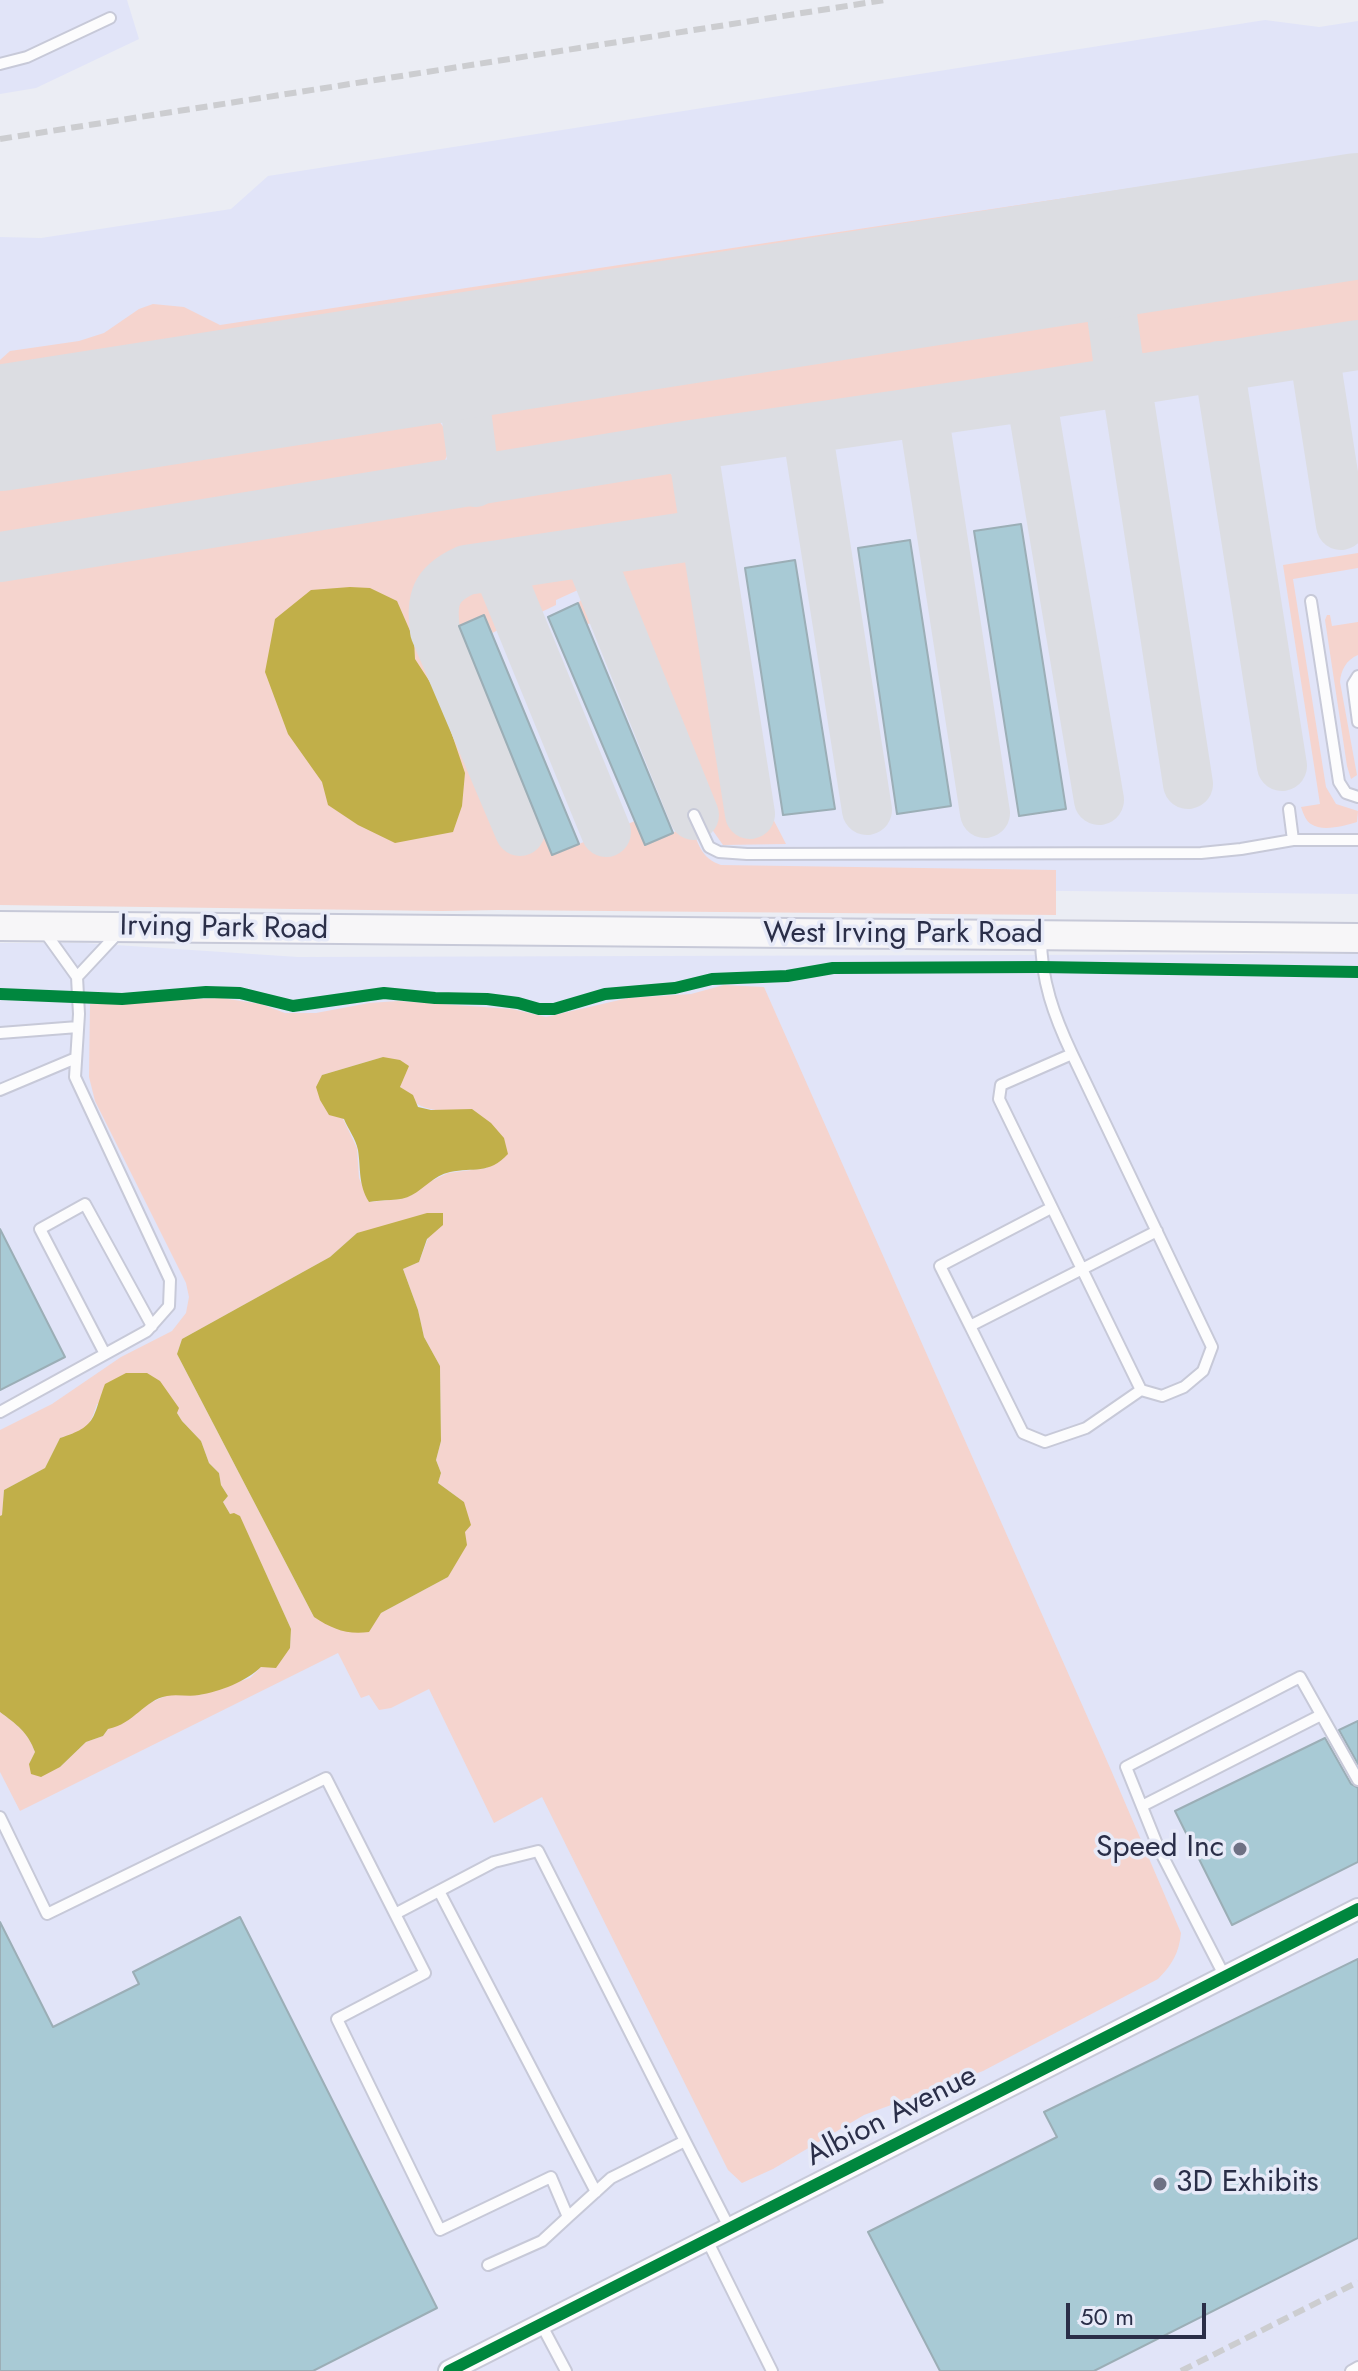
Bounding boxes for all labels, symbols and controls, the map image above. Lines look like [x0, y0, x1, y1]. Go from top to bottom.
street label: Irving Park Road [119, 909, 329, 949]
street label: West Irving Park Road [763, 917, 1043, 953]
place label: Speed Inc [1096, 1831, 1224, 1867]
marker: Speed Inc [1231, 1840, 1249, 1858]
street label: Albion Avenue [801, 2059, 983, 2175]
place label: 3D Exhibits [1176, 2166, 1319, 2202]
marker: 3D Exhibits [1151, 2175, 1169, 2193]
scale bar [1070, 2287, 1210, 2337]
text: 50 m [1080, 2299, 1134, 2334]

